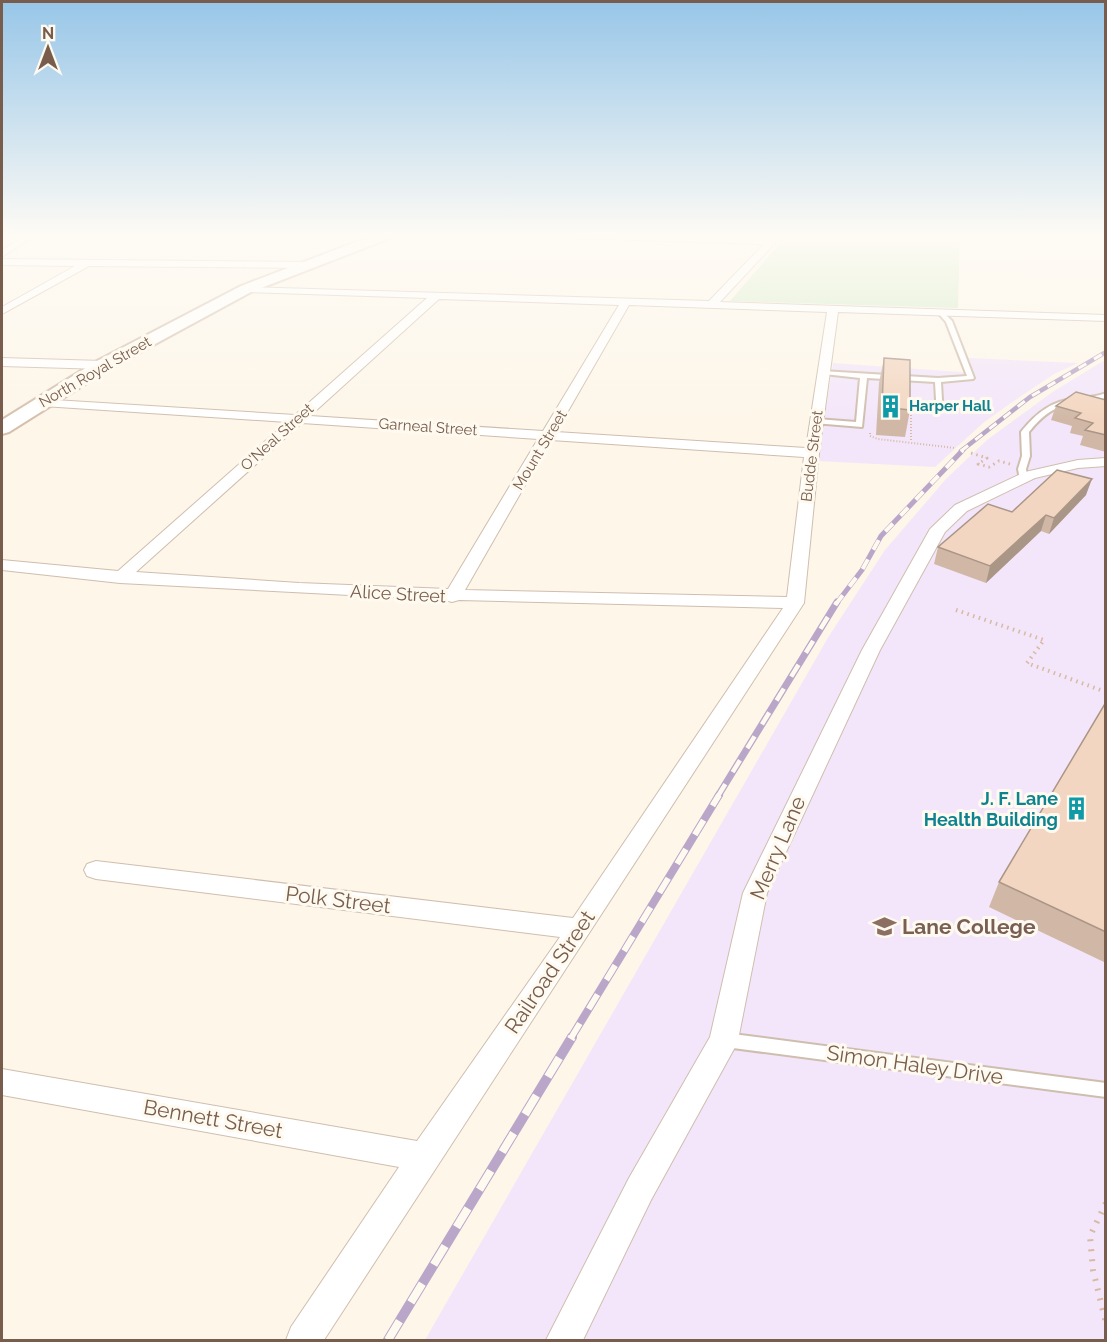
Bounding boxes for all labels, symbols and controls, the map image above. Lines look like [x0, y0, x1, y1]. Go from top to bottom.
north arrow [18, 18, 78, 78]
text: N [42, 24, 54, 43]
street label: North Royal Street [36, 333, 154, 411]
building icon: Harper Hall [878, 393, 904, 419]
place label: Harper Hall [909, 397, 992, 415]
street label: O'Neal Street [237, 400, 317, 474]
street label: Mount Street [509, 407, 571, 493]
street label: Budde Street [797, 409, 827, 503]
street label: Garneal Street [378, 415, 478, 439]
street label: Alice Street [350, 581, 446, 606]
place label: J. F. Lane Health Building [924, 788, 1058, 830]
street label: Merry Lane [745, 792, 810, 903]
building icon: J. F. Lane Health Building [1063, 796, 1089, 822]
street label: Polk Street [284, 881, 392, 918]
street label: Railroad Street [499, 905, 600, 1038]
school or university icon: Lane College [871, 914, 897, 940]
place label: Lane College [902, 914, 1036, 939]
street label: Simon Haley Drive [825, 1040, 1005, 1089]
street label: Bennett Street [142, 1094, 285, 1143]

